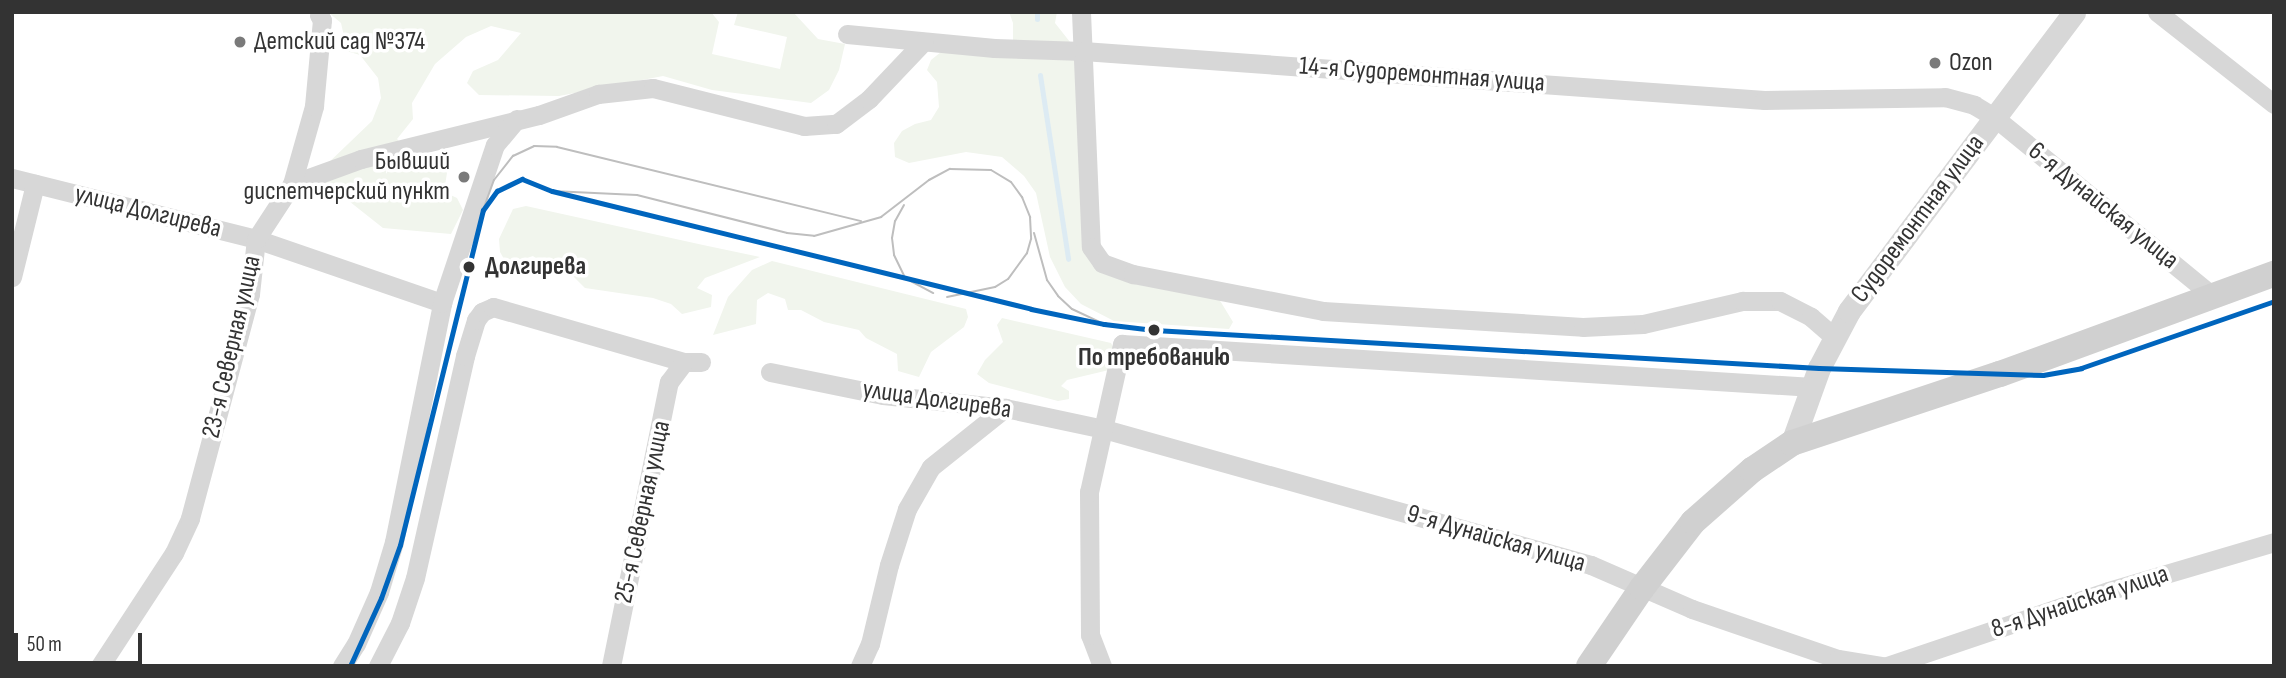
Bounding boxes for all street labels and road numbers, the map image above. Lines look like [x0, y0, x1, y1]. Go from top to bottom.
street label: 14-я Судоремонтная улица [1298, 51, 1546, 99]
street label: Судоремонтная улица [1845, 129, 1991, 309]
street label: 6-я Дунайская улица [2022, 136, 2184, 276]
street label: улица Долгирева [72, 179, 224, 245]
street label: 23-я Северная улица [196, 253, 268, 441]
street label: улица Долгирева [861, 374, 1013, 426]
street label: 25-я Северная улица [608, 418, 678, 606]
street label: 9-я Дунайская улица [1403, 499, 1589, 579]
street label: 8-я Дунайская улица [1988, 559, 2172, 645]

